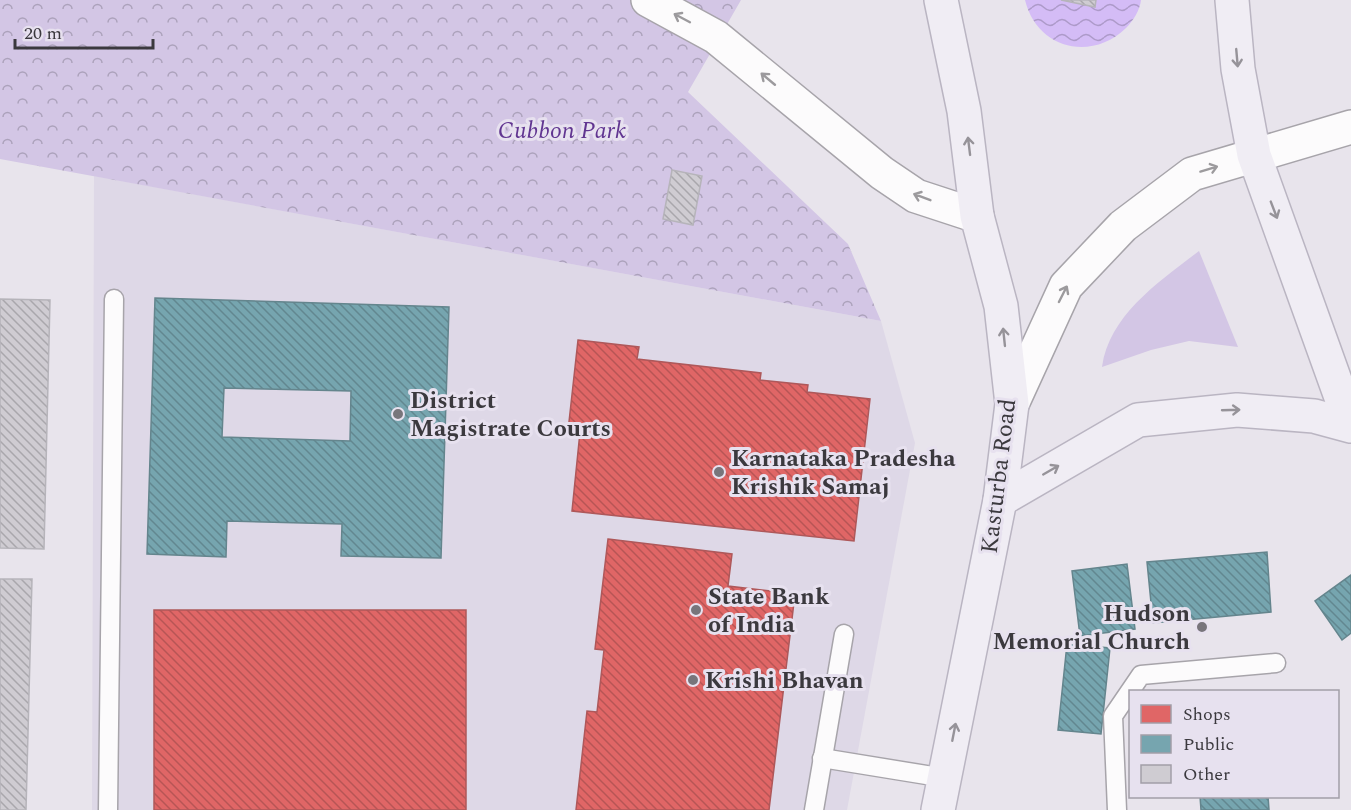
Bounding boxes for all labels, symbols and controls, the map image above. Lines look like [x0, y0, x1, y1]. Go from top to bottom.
scale bar [15, 12, 153, 50]
one-way arrow [674, 12, 691, 24]
text: 20 m [24, 20, 62, 47]
one-way arrow [1232, 48, 1243, 68]
one-way arrow [761, 72, 776, 86]
park label: Cubbon Park [498, 113, 626, 149]
one-way arrow [963, 137, 974, 157]
one-way arrow [1199, 163, 1218, 174]
one-way arrow [913, 191, 932, 202]
one-way arrow [1270, 200, 1281, 219]
one-way arrow [1058, 285, 1069, 303]
one-way arrow [999, 328, 1010, 348]
place label: District Magistrate Courts [410, 383, 611, 447]
street label: Kasturba Road [972, 397, 1026, 556]
one-way arrow [1221, 405, 1241, 416]
marker: District Magistrate Courts [391, 407, 405, 421]
place label: Karnataka Pradesha Krishik Samaj [731, 441, 956, 505]
one-way arrow [1042, 464, 1059, 476]
marker: Karnataka Pradesha Krishik Samaj [712, 465, 726, 479]
place label: State Bank of India [708, 579, 830, 643]
place label: Hudson Memorial Church [993, 596, 1190, 660]
marker: State Bank of India [689, 603, 703, 617]
marker: Hudson Memorial Church [1195, 620, 1209, 634]
place label: Krishi Bhavan [705, 663, 864, 699]
marker: Krishi Bhavan [686, 673, 700, 687]
legend [1129, 690, 1339, 798]
text: Shops [1183, 701, 1231, 728]
one-way arrow [949, 723, 960, 742]
text: Public [1183, 731, 1234, 758]
text: Other [1183, 761, 1230, 788]

